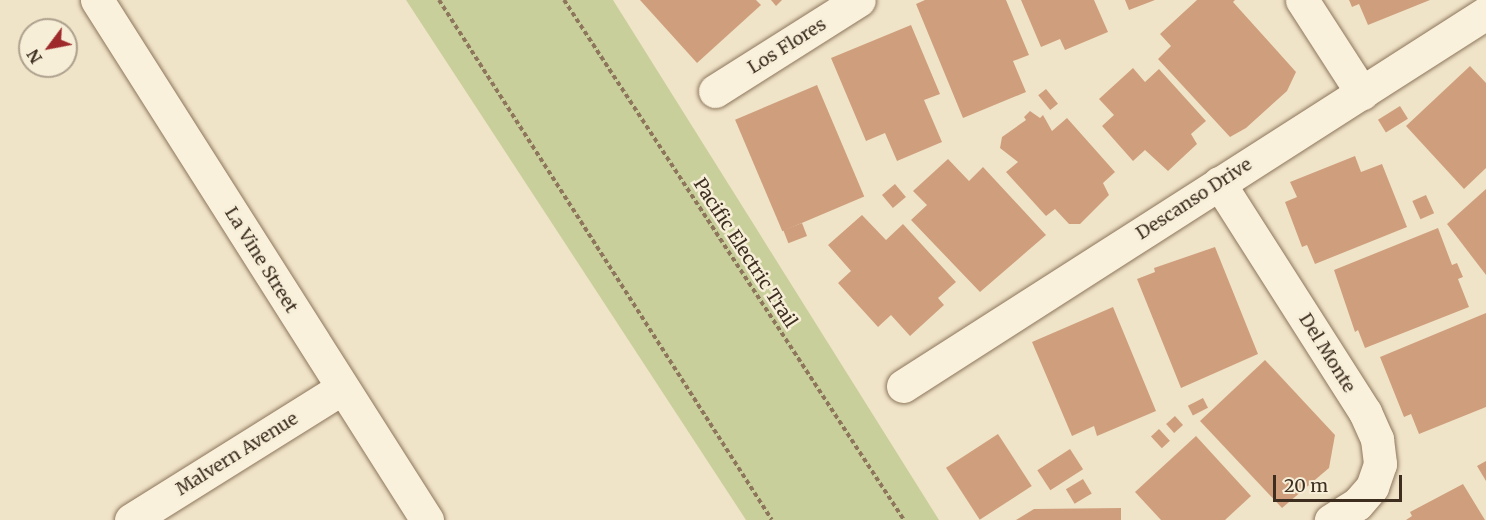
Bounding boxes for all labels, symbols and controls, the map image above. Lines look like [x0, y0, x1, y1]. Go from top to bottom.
street label: Los Flores [744, 14, 830, 78]
north arrow [18, 18, 78, 78]
text: N [23, 46, 46, 67]
street label: Descanso Drive [1132, 154, 1256, 244]
street label: Pacific Electric Trail [689, 174, 801, 332]
street label: La Vine Street [220, 203, 302, 317]
street label: Del Monte [1294, 310, 1360, 396]
street label: Malvern Avenue [172, 408, 302, 500]
scale bar [1276, 463, 1405, 501]
text: 20 m [1284, 474, 1328, 497]

